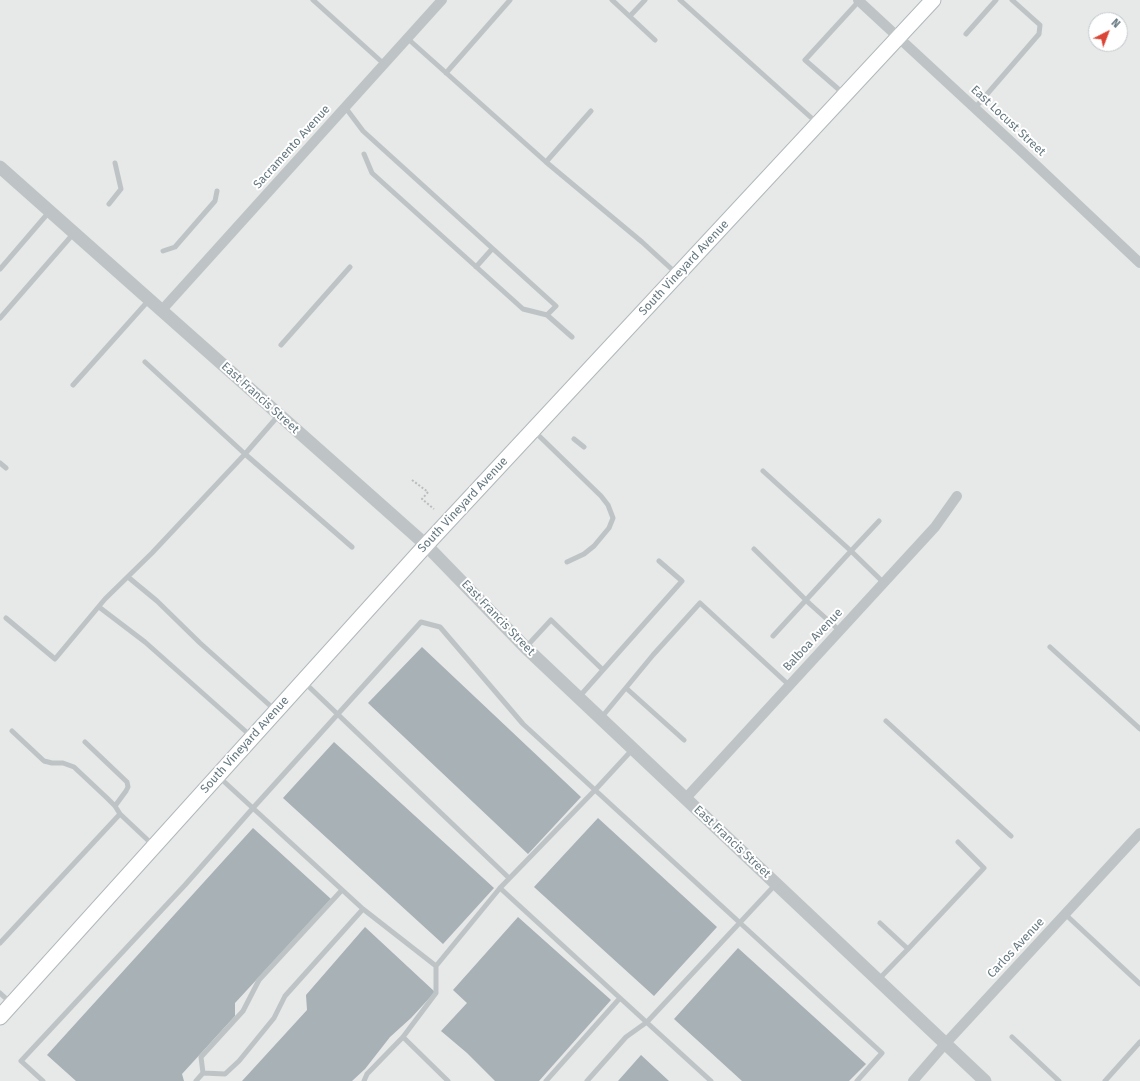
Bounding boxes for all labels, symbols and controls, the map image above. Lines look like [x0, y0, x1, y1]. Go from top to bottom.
north arrow [1088, 12, 1128, 52]
text: N [1109, 16, 1123, 31]
street label: East Locust Street [968, 83, 1048, 159]
street label: Sacramento Avenue [251, 102, 333, 192]
street label: South Vineyard Avenue [636, 217, 732, 319]
street label: East Francis Street [218, 359, 302, 437]
street label: South Vineyard Avenue [415, 454, 511, 556]
street label: East Francis Street [458, 577, 538, 659]
street label: Balboa Avenue [780, 606, 846, 674]
street label: South Vineyard Avenue [198, 694, 292, 796]
street label: East Francis Street [691, 803, 773, 881]
street label: Carlos Avenue [985, 915, 1047, 981]

